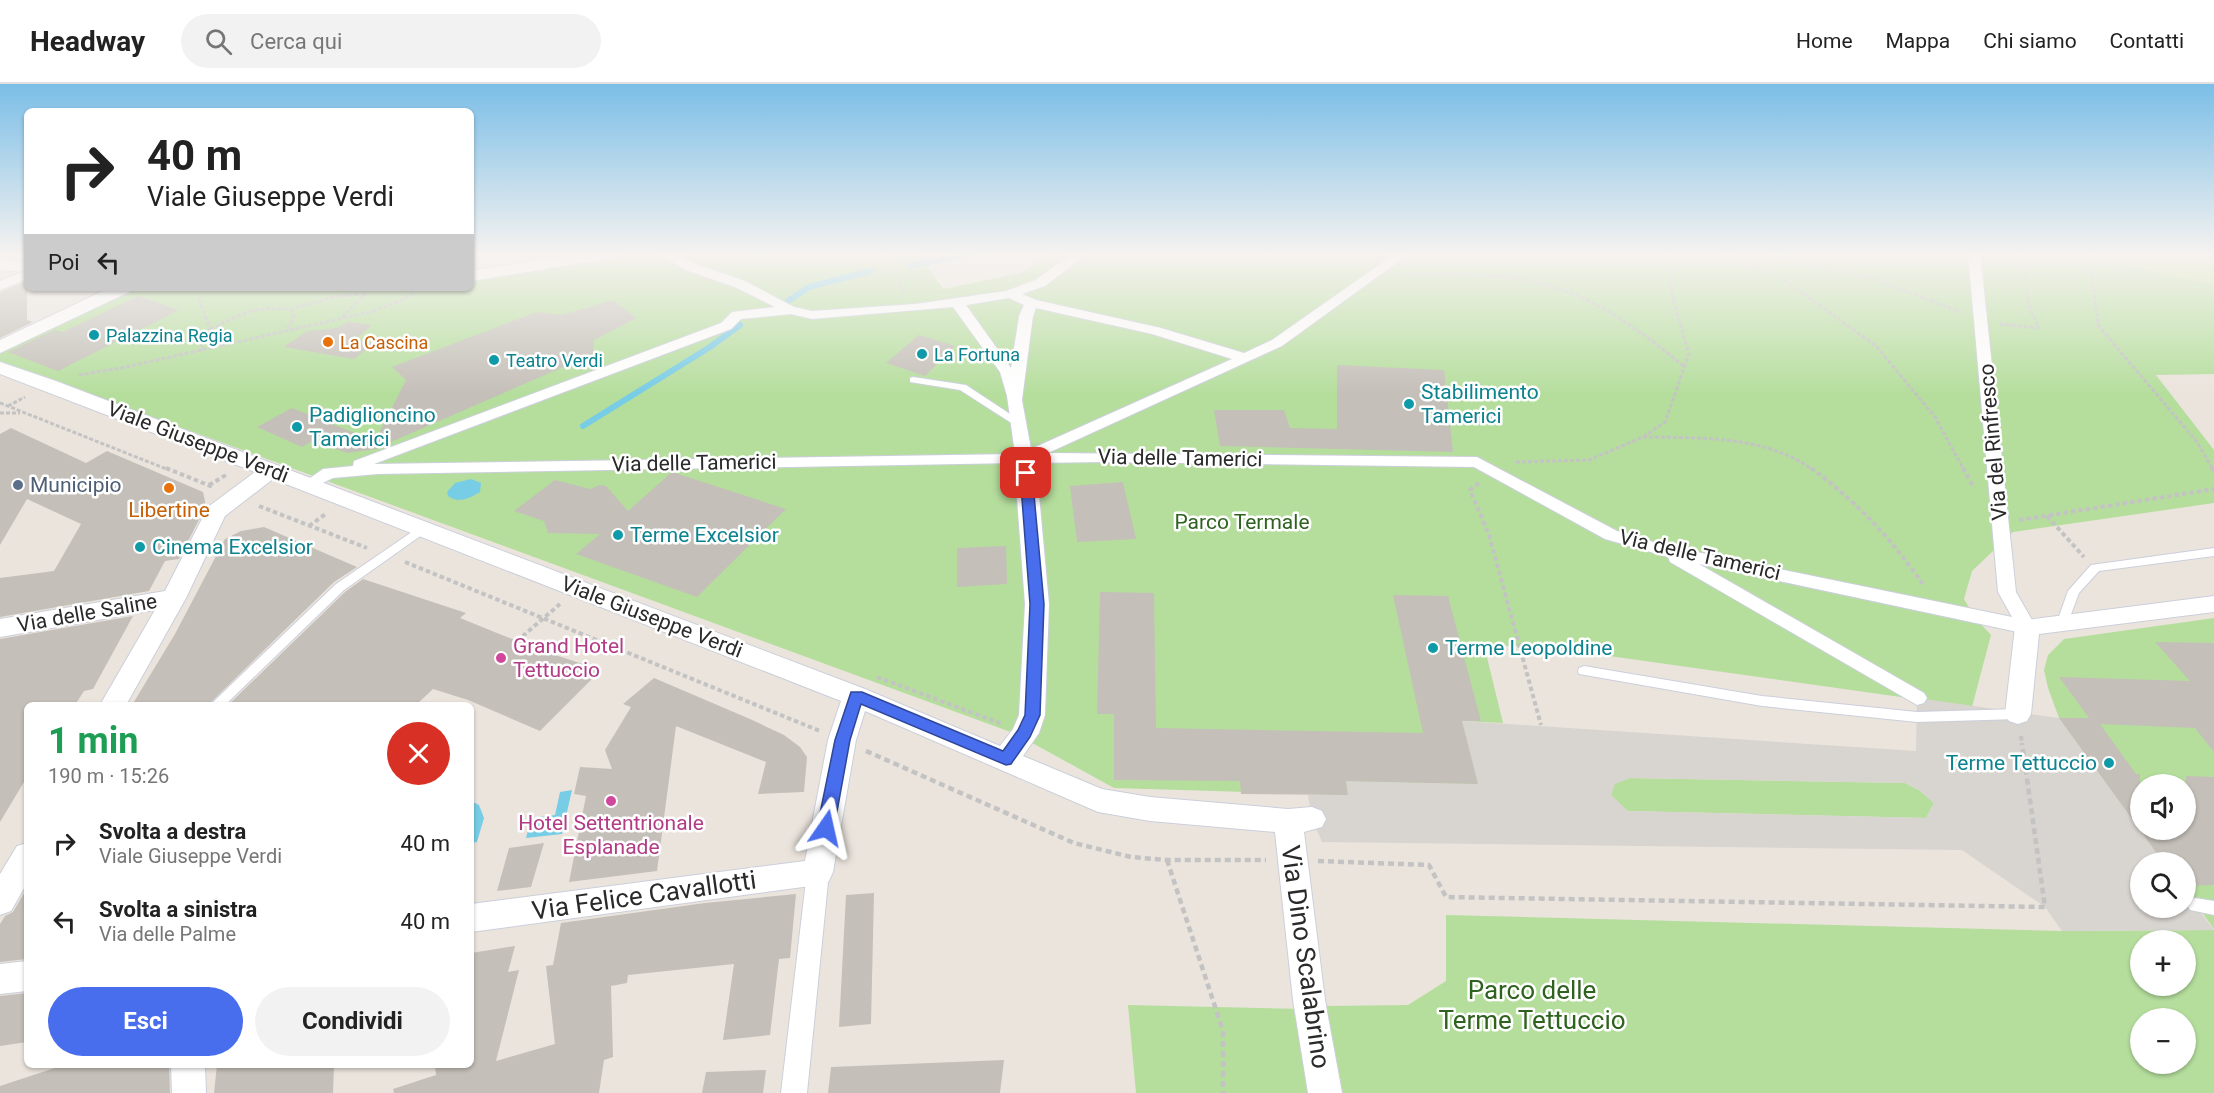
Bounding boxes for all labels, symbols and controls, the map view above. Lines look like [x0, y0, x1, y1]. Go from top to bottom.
search box [181, 14, 601, 68]
text: Headway [30, 25, 145, 58]
icon: search [202, 25, 235, 58]
text: Cerca qui [250, 29, 342, 54]
text: Home [1796, 29, 1853, 53]
text: Mappa [1886, 29, 1950, 53]
text: Chi siamo [1983, 29, 2077, 53]
text: Contatti [2110, 29, 2184, 53]
text: 40 m [147, 131, 242, 180]
icon: right [48, 132, 126, 210]
text: Viale Giuseppe Verdi [147, 181, 394, 213]
icon: left [92, 246, 125, 279]
text: Poi [48, 250, 80, 275]
place label: Palazzina Regia [106, 325, 233, 346]
marker: Palazzina Regia [87, 328, 101, 342]
place label: La Cascina [340, 332, 428, 353]
marker: La Cascina [321, 335, 335, 349]
place label: La Fortuna [934, 344, 1020, 365]
marker: La Fortuna [915, 347, 929, 361]
place label: Teatro Verdi [506, 350, 603, 371]
marker: Teatro Verdi [487, 353, 501, 367]
street label: Via del Rinfresco [1974, 363, 2012, 521]
place label: Stabilimento Tamerici [1421, 380, 1539, 428]
street label: Viale Giuseppe Verdi [104, 396, 292, 488]
marker: Stabilimento Tamerici [1402, 397, 1416, 411]
place label: Padiglioncino Tamerici [309, 403, 436, 451]
marker: Padiglioncino Tamerici [290, 420, 304, 434]
street label: Via delle Tamerici [1097, 445, 1263, 471]
pin [1000, 447, 1051, 498]
street label: Via delle Tamerici [611, 450, 777, 476]
icon: arrive [1009, 456, 1042, 489]
place label: Municipio [30, 473, 122, 497]
marker: Municipio [11, 478, 25, 492]
marker: Libertine [162, 481, 176, 495]
place label: Libertine [128, 498, 210, 522]
park label: Parco Termale [1174, 510, 1310, 534]
place label: Terme Excelsior [630, 523, 779, 547]
street label: Via delle Tamerici [1617, 525, 1783, 585]
marker: Terme Excelsior [611, 528, 625, 542]
place label: Cinema Excelsior [152, 535, 313, 559]
marker: Cinema Excelsior [133, 540, 147, 554]
street label: Viale Giuseppe Verdi [558, 571, 746, 663]
street label: Via delle Saline [15, 589, 159, 637]
place label: Grand Hotel Tettuccio [513, 634, 624, 682]
place label: Terme Leopoldine [1445, 636, 1613, 660]
marker: Terme Leopoldine [1426, 641, 1440, 655]
marker: Grand Hotel Tettuccio [494, 651, 508, 665]
text: 1 min [48, 720, 139, 762]
button: close [387, 722, 450, 785]
place label: Terme Tettuccio [1946, 751, 2097, 775]
marker: Terme Tettuccio [2102, 756, 2116, 770]
text: 190 m · 15:26 [48, 764, 169, 788]
map controls [2130, 774, 2196, 1074]
button: sound [2130, 774, 2196, 840]
marker: Hotel Settentrionale Esplanade [604, 794, 618, 808]
position arrow [794, 796, 858, 860]
place label: Hotel Settentrionale Esplanade [518, 811, 704, 859]
text: Svolta a destra [99, 819, 246, 844]
icon: right [48, 827, 81, 860]
text: 40 m [401, 831, 450, 856]
street label: Via Dino Scalabrino [1275, 843, 1337, 1071]
text: Viale Giuseppe Verdi [99, 844, 282, 868]
button: search [2130, 852, 2196, 918]
street label: Via Felice Cavallotti [530, 864, 758, 926]
text: Svolta a sinistra [99, 897, 257, 922]
icon: left [48, 905, 81, 938]
text: 40 m [401, 909, 450, 934]
text: Via delle Palme [99, 922, 236, 946]
button: + [2130, 930, 2196, 996]
park label: Parco delle Terme Tettuccio [1438, 975, 1626, 1035]
button: Esci [48, 987, 243, 1056]
button: Condividi [255, 987, 450, 1056]
button: − [2130, 1008, 2196, 1074]

